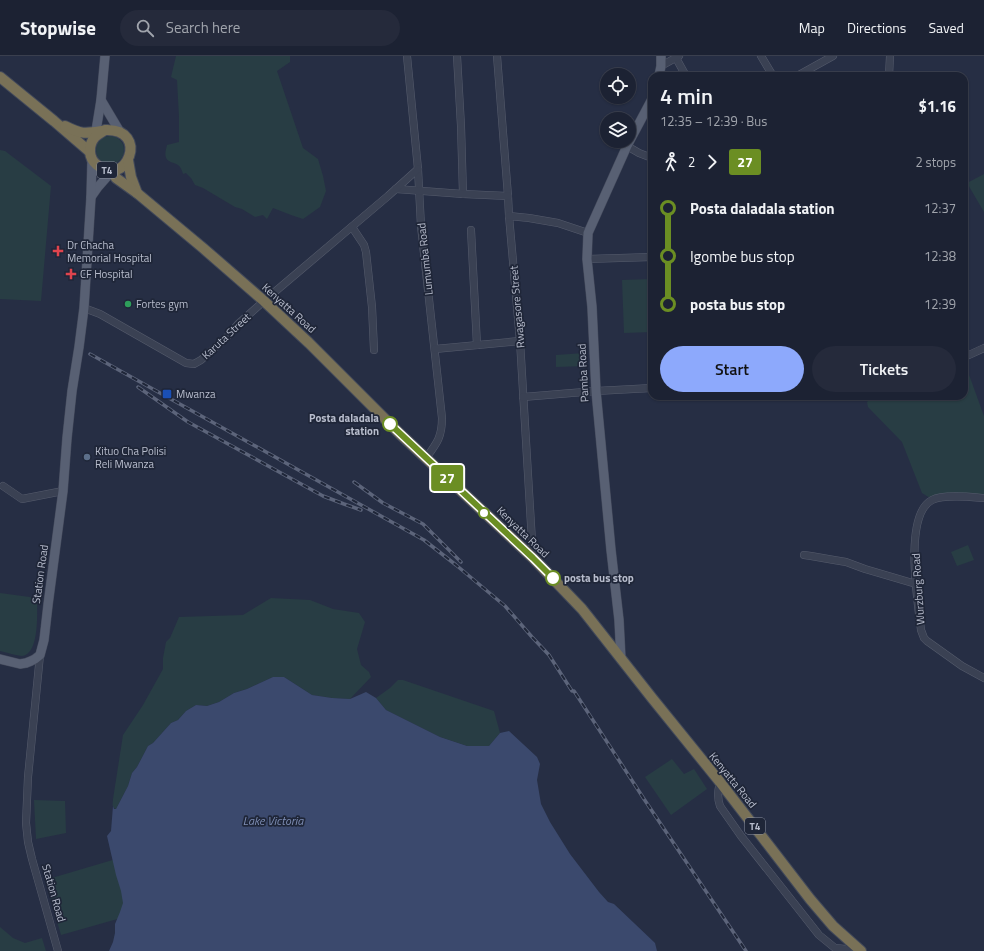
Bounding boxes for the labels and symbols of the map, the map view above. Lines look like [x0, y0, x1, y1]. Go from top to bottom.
road number: T4 [97, 162, 117, 178]
street label: Lumumba Road [413, 222, 437, 296]
place label: Dr Chacha Memorial Hospital [67, 237, 152, 266]
marker: Dr Chacha Memorial Hospital [52, 245, 64, 257]
street label: Rwagasore Street [505, 265, 529, 349]
place label: CF Hospital [80, 266, 133, 282]
marker: CF Hospital [65, 268, 77, 280]
street label: Kenyatta Road [258, 279, 320, 337]
place label: Fortes gym [136, 296, 188, 312]
marker: Fortes gym [123, 299, 133, 309]
street label: Karuta Street [198, 309, 254, 363]
street label: Pamba Road [573, 343, 593, 403]
place label: Mwanza [176, 386, 216, 402]
marker: Mwanza [161, 388, 173, 400]
place label: Posta daladala station [309, 410, 379, 439]
marker: Posta daladala station [382, 416, 398, 432]
place label: Kituo Cha Polisi Reli Mwanza [95, 443, 166, 472]
marker: Kituo Cha Polisi Reli Mwanza [82, 452, 92, 462]
line badge: 27 [429, 465, 465, 491]
street label: Kenyatta Road [493, 503, 553, 561]
unlabelled marker [478, 507, 490, 519]
street label: Station Road [28, 543, 52, 605]
street label: Wurzburg Road [908, 553, 928, 625]
marker: posta bus stop [545, 570, 561, 586]
place label: posta bus stop [564, 570, 634, 586]
street label: Kenyatta Road [705, 749, 761, 811]
water label: Lake Victoria [243, 811, 304, 830]
road number: T4 [745, 818, 765, 834]
street label: Station Road [38, 862, 70, 924]

